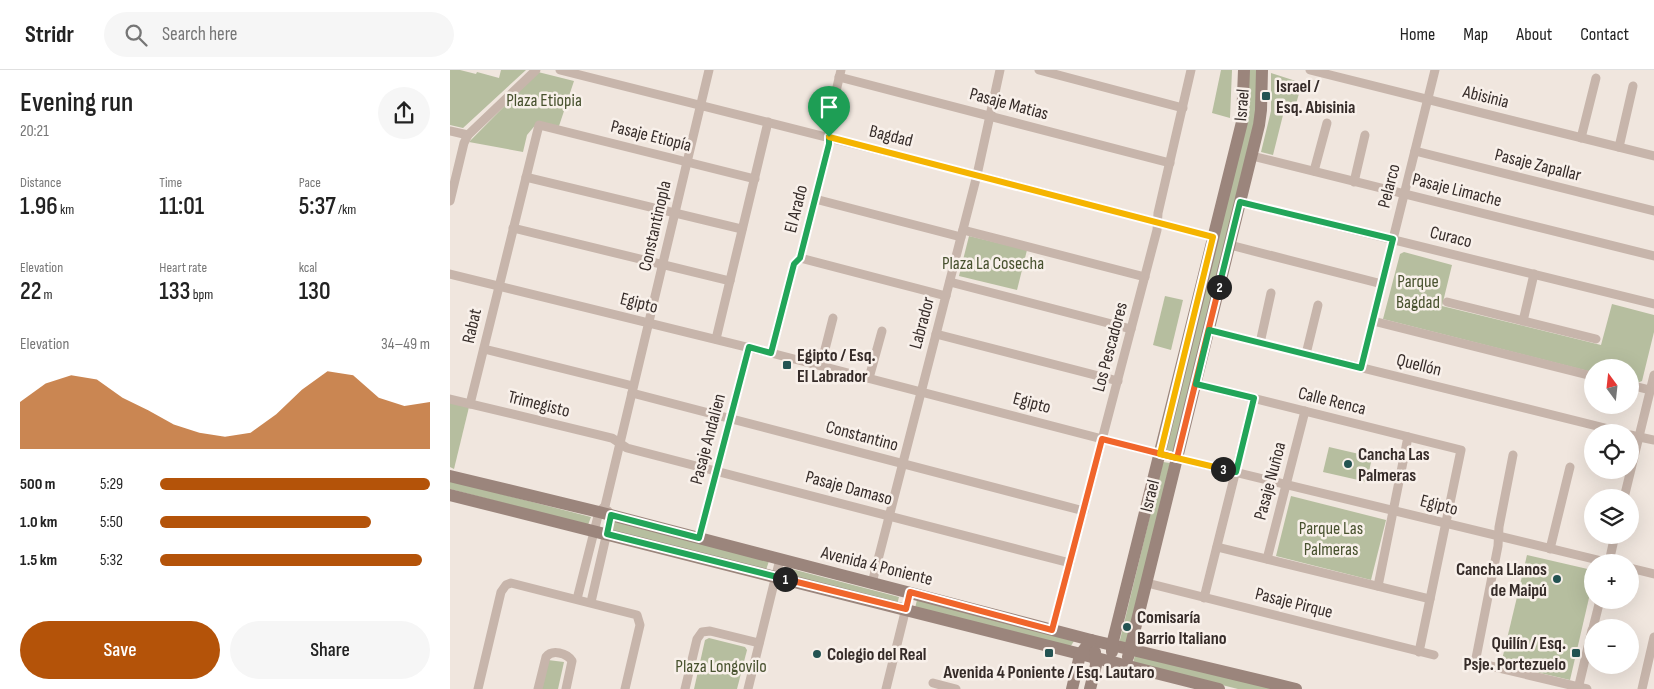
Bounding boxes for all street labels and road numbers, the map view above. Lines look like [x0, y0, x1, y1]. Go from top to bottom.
street label: Abisinia [1460, 81, 1511, 113]
street label: Pasaje Matias [967, 83, 1051, 125]
street label: Israel [1230, 88, 1254, 122]
street label: Pasaje Etiopía [608, 116, 694, 156]
street label: Bagdad [867, 120, 915, 152]
street label: Pasaje Zapallar [1493, 144, 1583, 186]
street label: Pelarco [1373, 162, 1405, 210]
street label: Pasaje Limache [1410, 169, 1504, 211]
street label: Constantinopla [634, 179, 676, 273]
street label: El Arado [780, 183, 812, 235]
street label: Curaco [1428, 222, 1474, 252]
street label: Egipto [618, 288, 660, 318]
street label: Labrador [905, 295, 939, 351]
street label: Los Pescadores [1088, 300, 1132, 394]
street label: Rabat [458, 306, 486, 345]
street label: Quellón [1394, 349, 1444, 381]
street label: Calle Renca [1296, 382, 1368, 420]
street label: Trimegisto [506, 386, 572, 422]
street label: Egipto [1011, 388, 1053, 418]
street label: Pasaje Andalien [686, 391, 730, 487]
street label: Constantino [823, 416, 901, 456]
street label: Pasaje Nuñoa [1250, 440, 1290, 522]
street label: Pasaje Damaso [803, 466, 895, 510]
street label: Israel [1136, 478, 1164, 514]
street label: Egipto [1418, 490, 1460, 520]
street label: Avenida 4 Poniente [818, 542, 935, 590]
street label: Pasaje Pirque [1253, 583, 1335, 623]

